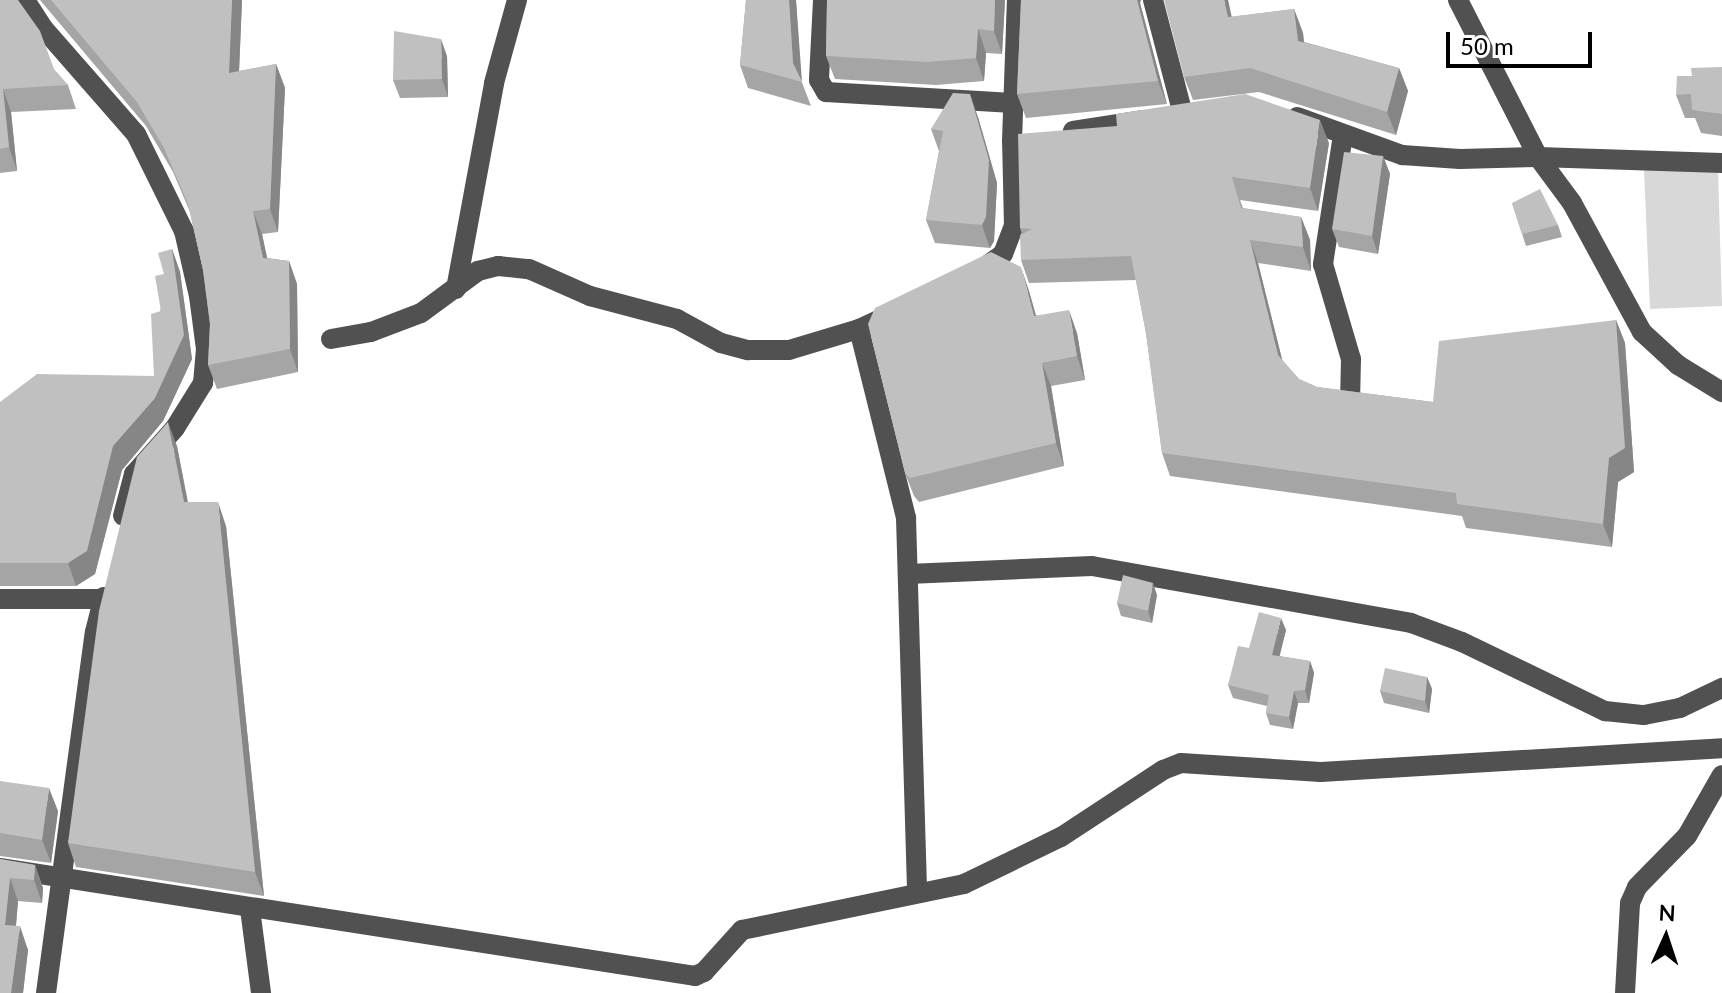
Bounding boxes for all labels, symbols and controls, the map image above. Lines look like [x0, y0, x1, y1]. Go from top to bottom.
scale bar [1450, 16, 1596, 66]
text: 50 m [1460, 31, 1514, 60]
north arrow [1626, 897, 1706, 977]
text: N [1658, 899, 1676, 926]

